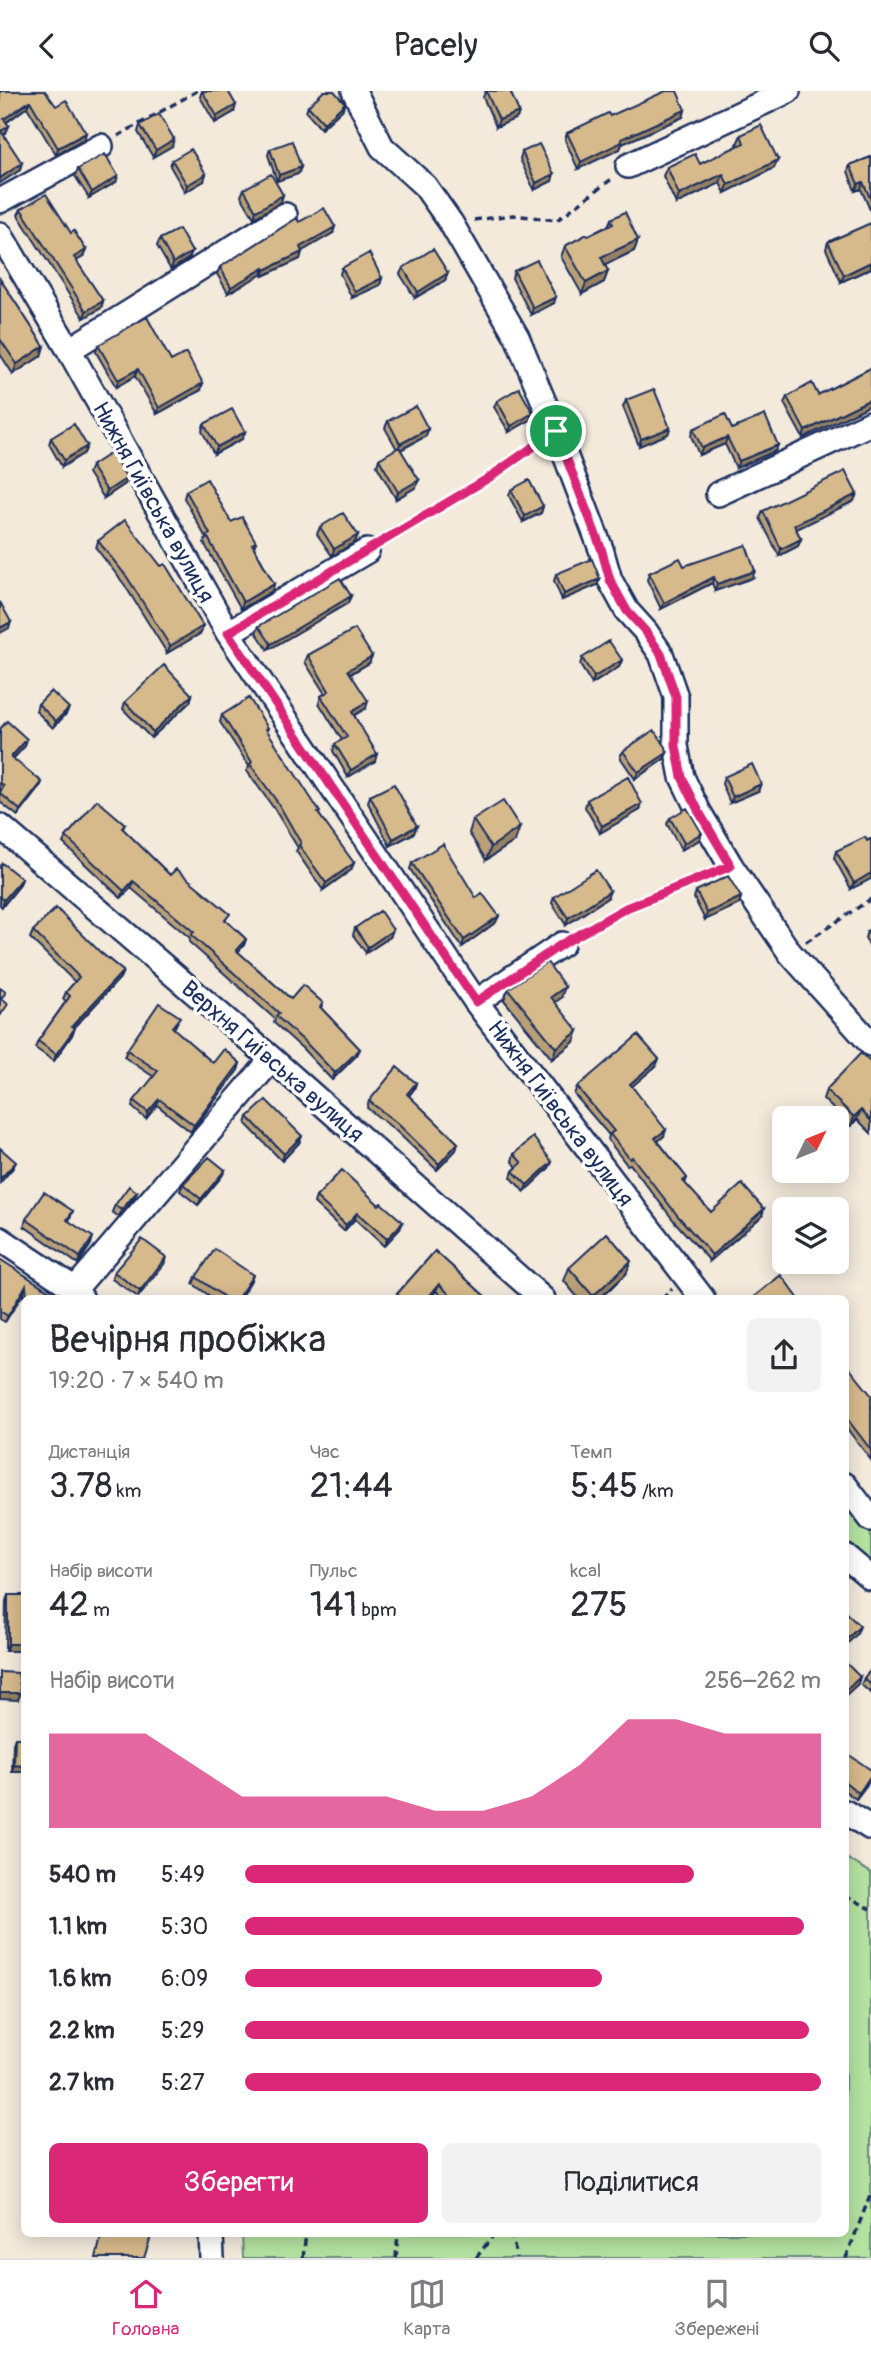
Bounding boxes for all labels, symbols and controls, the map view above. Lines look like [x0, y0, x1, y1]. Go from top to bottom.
text: Pacely [393, 26, 478, 66]
icon: back [28, 27, 66, 65]
icon: search [805, 27, 843, 65]
street label: Нижня Гиївська вулиця [86, 397, 221, 608]
pin [526, 401, 586, 461]
icon: arrive [537, 412, 575, 450]
street label: Верхня Гиївська вулиця [175, 974, 370, 1149]
street label: Нижня Гиївська вулиця [481, 1014, 640, 1212]
north arrow [772, 1106, 849, 1183]
map controls [772, 1106, 849, 1274]
button: layers [772, 1197, 849, 1274]
text: Вечірня пробіжка [49, 1316, 326, 1364]
button: share [747, 1318, 821, 1392]
text: 19:20 · 7 × 540 m [49, 1366, 224, 1395]
text: Дистанція [49, 1440, 130, 1464]
text: Час [310, 1440, 340, 1464]
text: Темп [570, 1440, 612, 1464]
text: 3.78 [49, 1464, 112, 1508]
text: 21:44 [310, 1464, 393, 1508]
text: 5:45 [570, 1464, 638, 1508]
text: km [112, 1479, 141, 1503]
text: /km [638, 1479, 674, 1503]
text: Набір висоти [49, 1559, 152, 1583]
text: Пульс [310, 1559, 358, 1583]
text: kcal [570, 1559, 601, 1583]
text: 42 [49, 1583, 89, 1627]
text: 141 [310, 1583, 357, 1627]
text: 275 [570, 1583, 627, 1627]
text: m [89, 1598, 110, 1622]
text: bpm [357, 1598, 397, 1622]
text: Набір висоти [49, 1666, 174, 1695]
text: 256–262 m [704, 1666, 821, 1695]
text: 540 m [49, 1860, 116, 1889]
text: 5:49 [161, 1860, 205, 1889]
text: 1.1 km [49, 1912, 107, 1941]
text: 5:30 [161, 1912, 208, 1941]
text: 1.6 km [49, 1964, 111, 1993]
text: 6:09 [161, 1964, 208, 1993]
text: 2.2 km [49, 2016, 115, 2045]
text: 5:29 [161, 2016, 204, 2045]
text: 2.7 km [49, 2068, 114, 2097]
text: 5:27 [161, 2068, 205, 2097]
button: Зберегти [49, 2143, 428, 2223]
button: Поділитися [442, 2143, 821, 2223]
tab: Головна [112, 2275, 179, 2341]
tab: Карта [403, 2275, 450, 2341]
tab: Збережені [675, 2275, 759, 2341]

